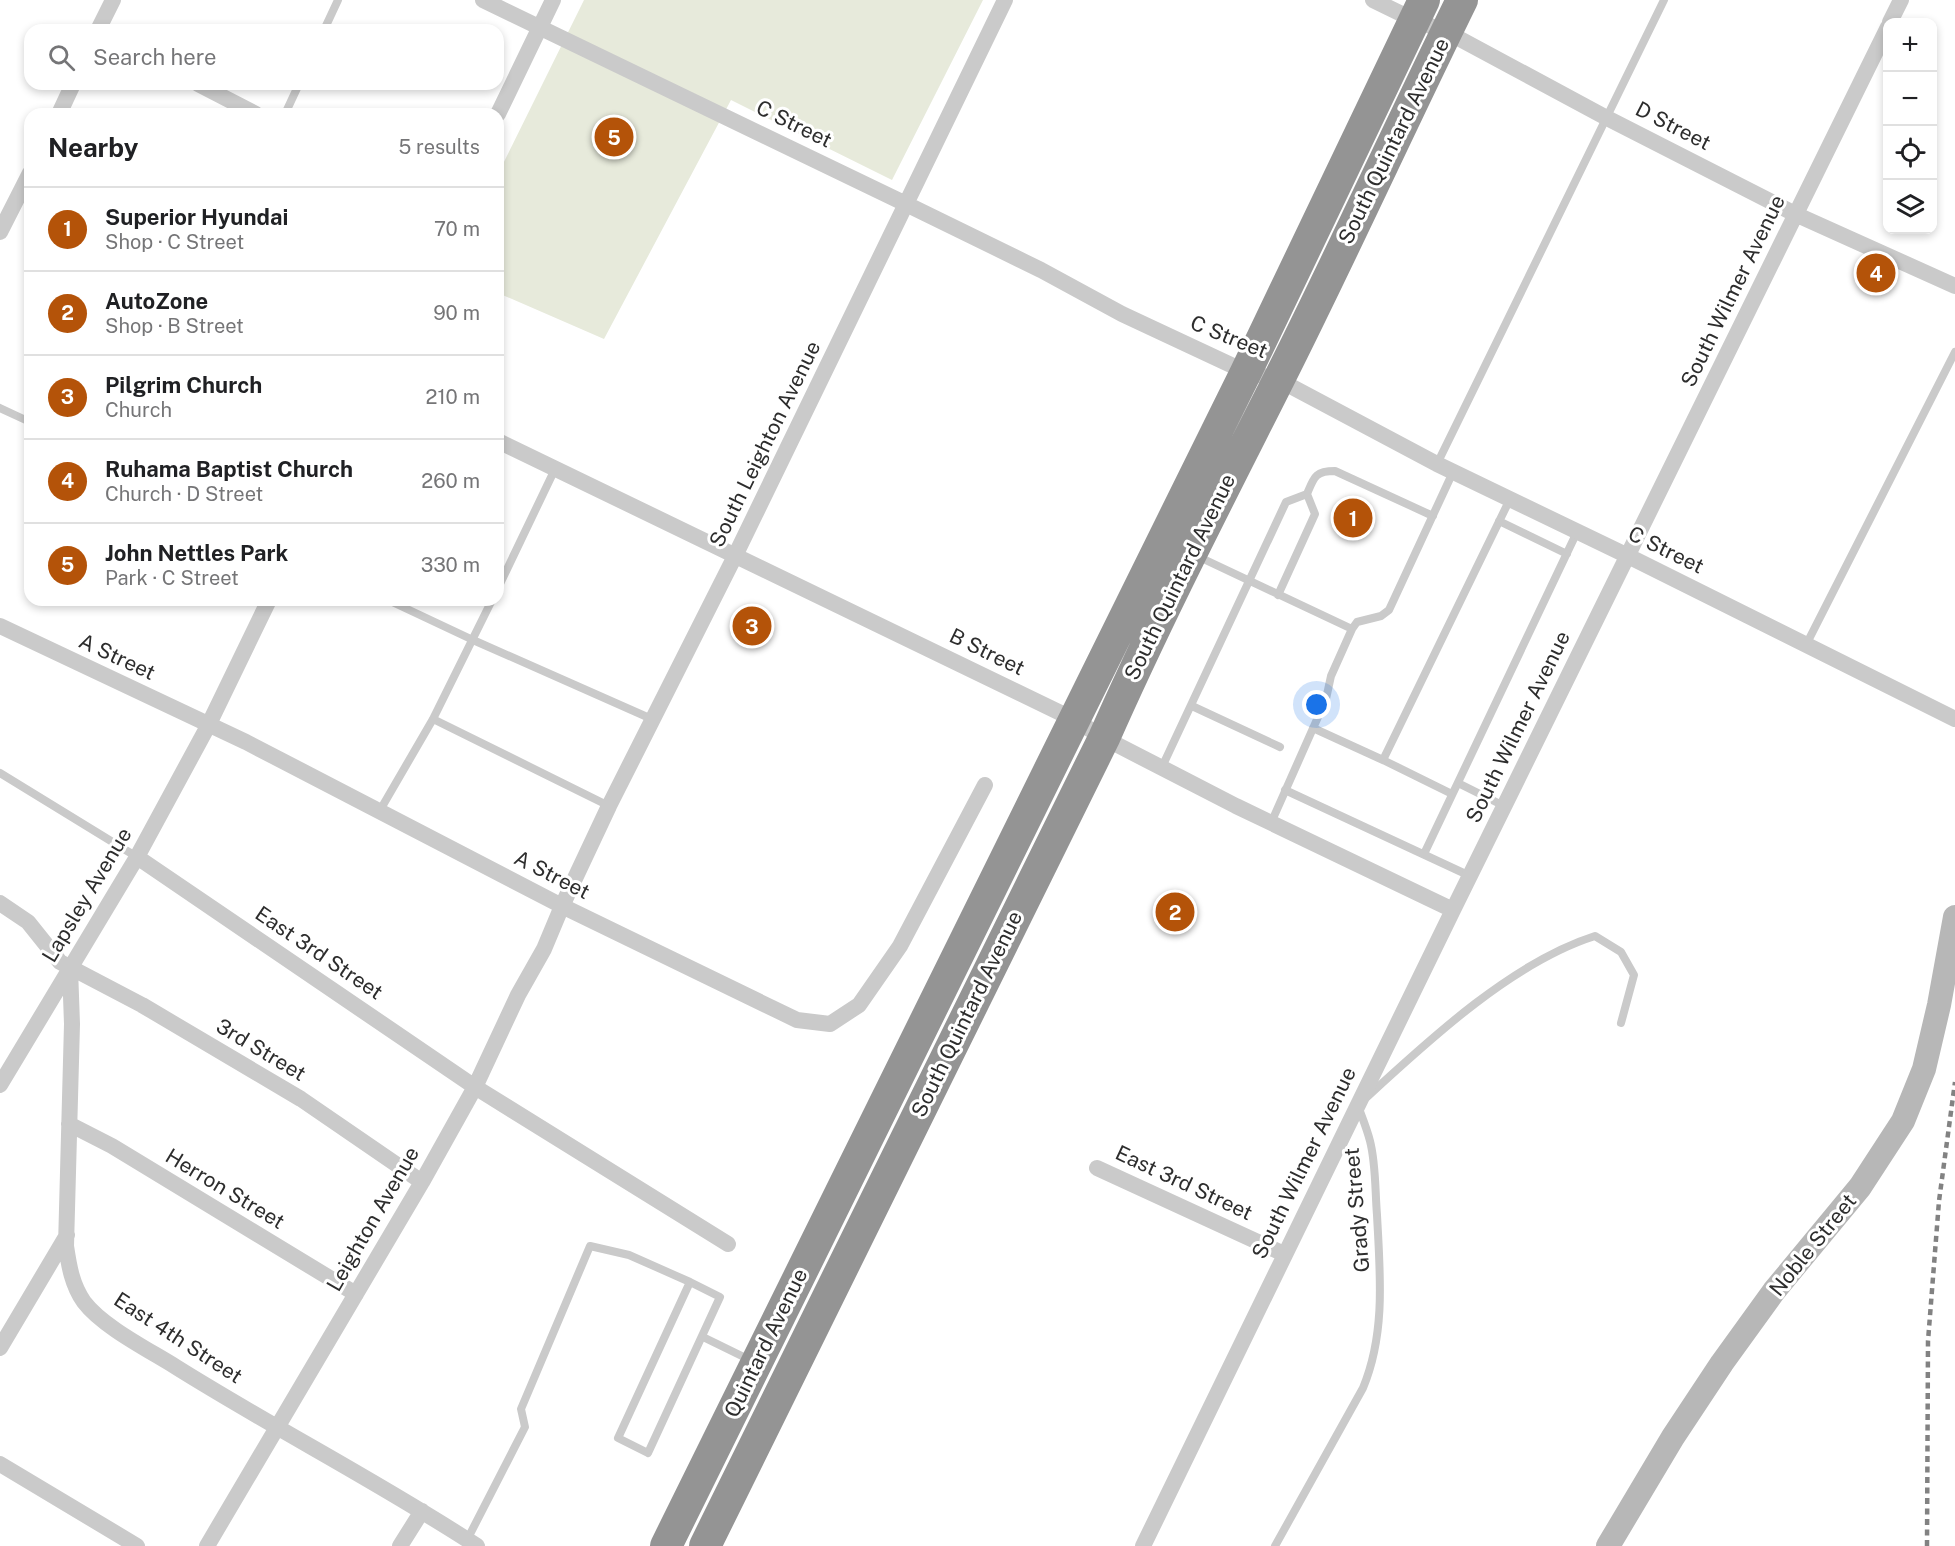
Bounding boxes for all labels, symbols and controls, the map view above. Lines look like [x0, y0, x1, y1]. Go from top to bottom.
map controls [1883, 18, 1937, 234]
button: + [1883, 18, 1937, 72]
search box [24, 24, 504, 90]
street label: South Quintard Avenue [1333, 34, 1454, 248]
icon: search [45, 41, 78, 74]
text: Search here [93, 44, 217, 70]
button: − [1883, 72, 1937, 126]
street label: C Street [752, 95, 836, 153]
street label: D Street [1631, 96, 1715, 155]
pin: 5 [594, 114, 634, 160]
button: locate [1883, 126, 1937, 180]
text: Nearby [48, 132, 138, 163]
text: 5 results [398, 135, 480, 159]
button: layers [1883, 180, 1937, 234]
street label: South Wilmer Avenue [1675, 191, 1790, 391]
text: Superior Hyundai [105, 204, 288, 230]
text: 1 [63, 217, 72, 241]
text: 70 m [434, 217, 480, 241]
text: Shop · C Street [105, 230, 244, 254]
pin: 4 [1856, 250, 1896, 296]
text: AutoZone [105, 288, 208, 314]
text: 2 [61, 301, 74, 325]
text: 90 m [433, 301, 480, 325]
street label: C Street [1187, 310, 1271, 363]
text: Shop · B Street [105, 314, 244, 338]
street label: South Leighton Avenue [704, 337, 825, 551]
text: Pilgrim Church [105, 372, 262, 398]
text: 3 [61, 385, 74, 409]
text: 210 m [426, 385, 480, 409]
text: Church [105, 398, 172, 422]
text: Ruhama Baptist Church [105, 456, 353, 482]
text: 4 [61, 469, 74, 493]
text: 260 m [421, 469, 480, 493]
street label: South Quintard Avenue [1119, 470, 1240, 684]
text: Church · D Street [105, 482, 263, 506]
pin: 1 [1334, 496, 1372, 540]
street label: C Street [1624, 521, 1708, 579]
text: John Nettles Park [105, 540, 288, 566]
text: 5 [61, 553, 74, 577]
text: 330 m [421, 553, 480, 577]
text: Park · C Street [105, 566, 239, 590]
pin: 3 [732, 604, 771, 648]
street label: B Street [946, 623, 1029, 680]
street label: South Wilmer Avenue [1460, 627, 1575, 827]
street label: A Street [75, 628, 159, 685]
your location [1302, 690, 1331, 719]
street label: Lapsley Avenue [37, 823, 137, 967]
street label: A Street [510, 845, 594, 904]
pin: 2 [1156, 890, 1194, 934]
street label: East 3rd Street [251, 901, 388, 1004]
street label: South Quintard Avenue [906, 907, 1027, 1121]
street label: 3rd Street [212, 1013, 311, 1086]
street label: South Wilmer Avenue [1246, 1063, 1361, 1263]
street label: East 3rd Street [1112, 1140, 1257, 1225]
street label: Leighton Avenue [321, 1142, 424, 1295]
street label: Herron Street [161, 1143, 289, 1234]
street label: Grady Street [1339, 1147, 1374, 1273]
street label: Noble Street [1764, 1189, 1861, 1301]
street label: Quintard Avenue [719, 1264, 812, 1421]
street label: East 4th Street [109, 1287, 247, 1388]

